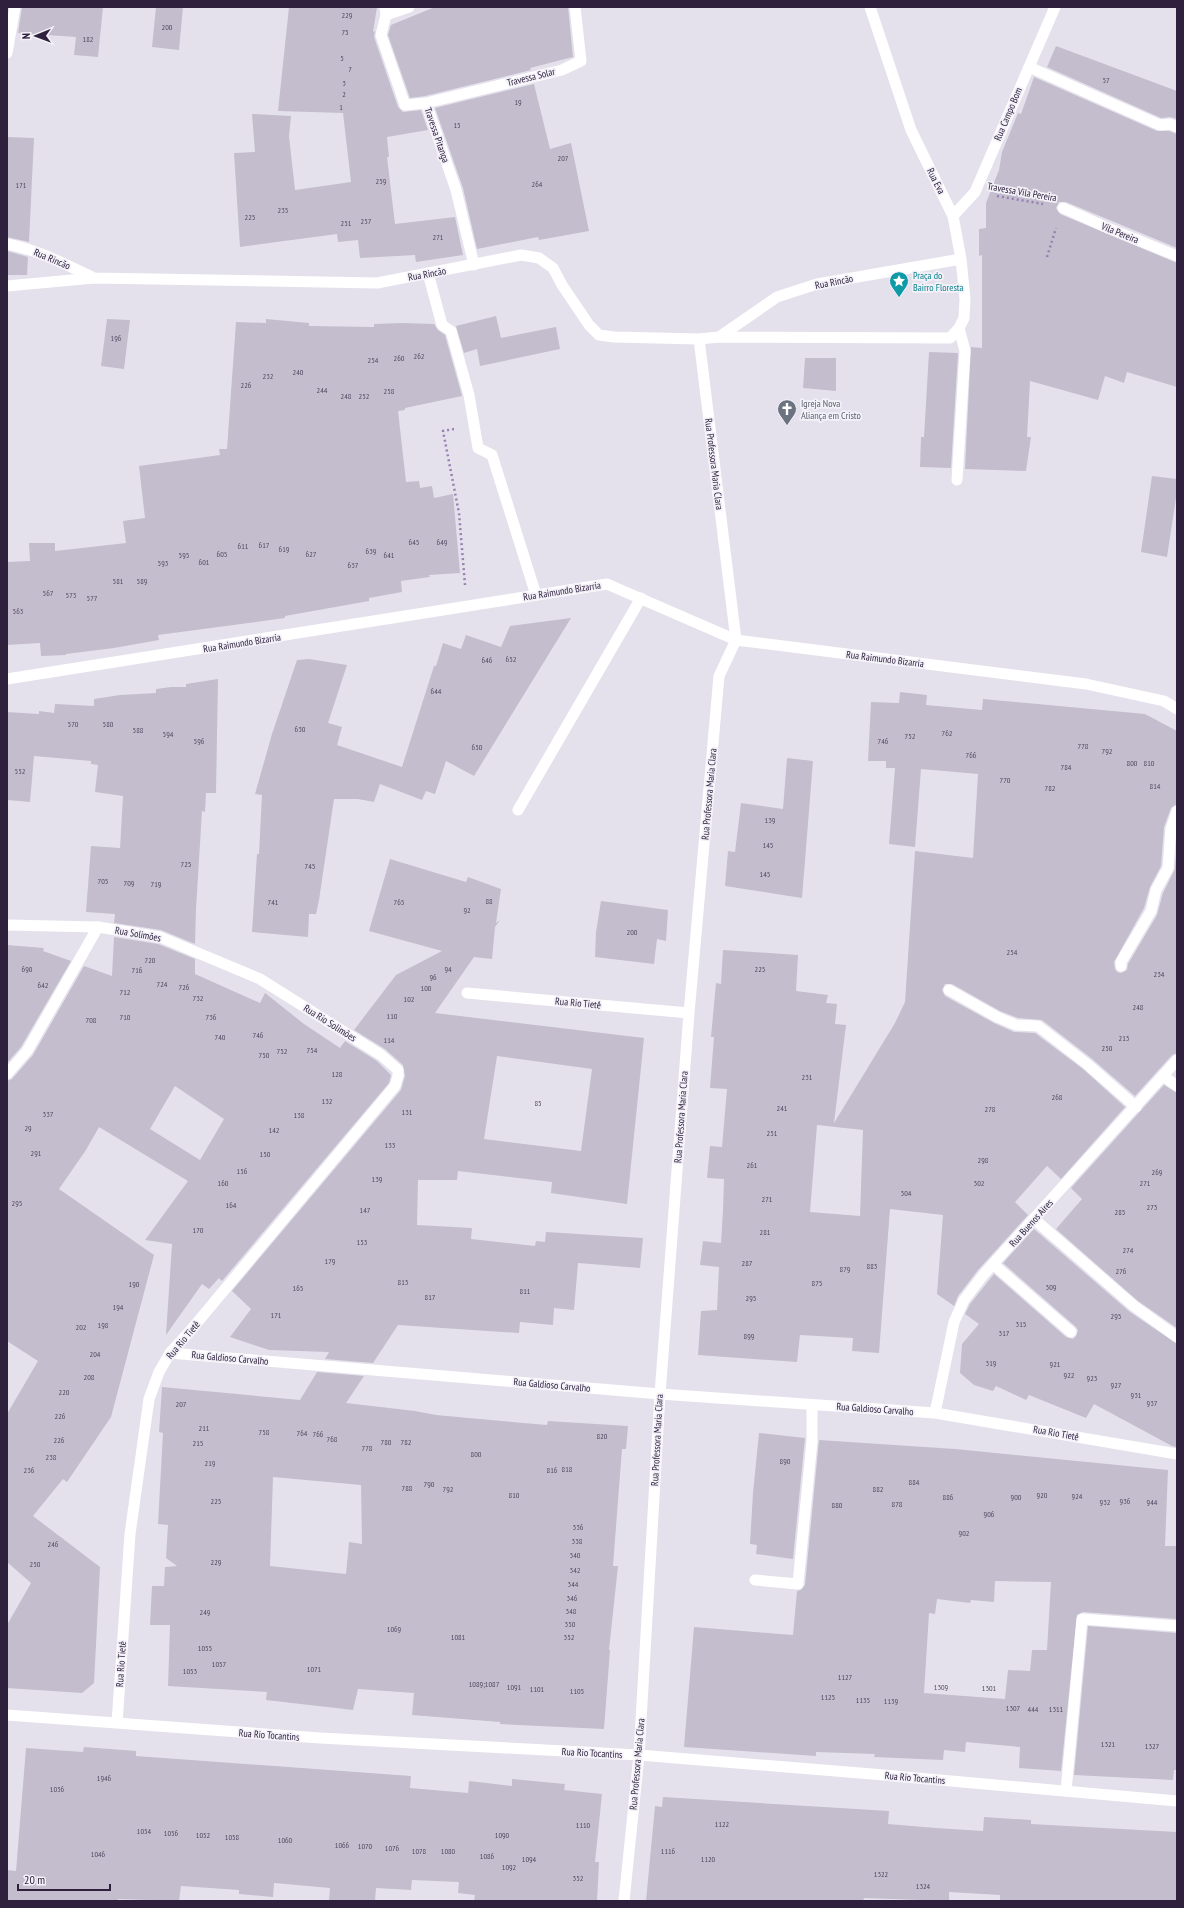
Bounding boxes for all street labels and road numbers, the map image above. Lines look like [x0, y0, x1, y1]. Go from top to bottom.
street label: Travessa Solar [506, 65, 557, 89]
street label: Rua Campo Bom [991, 85, 1025, 143]
street label: Travessa Pitanga [422, 106, 452, 164]
street label: Rua Eva [924, 166, 948, 196]
street label: Travessa Vila Pereira [986, 179, 1058, 205]
street label: Vila Pereira [1098, 219, 1141, 246]
street label: Rua Rincão [32, 245, 72, 273]
street label: Rua Rincão [407, 264, 447, 284]
street label: Rua Rincão [814, 272, 854, 292]
street label: Rua Professora Maria Clara [702, 418, 726, 510]
street label: Rua Raimundo Bizarria [522, 578, 602, 604]
street label: Rua Raimundo Bizarria [202, 630, 282, 656]
street label: Rua Raimundo Bizarria [845, 648, 925, 670]
street label: Rua Professora Maria Clara [699, 748, 719, 840]
street label: Rua Solimões [114, 924, 163, 945]
street label: Rua Rio Tietê [555, 995, 601, 1011]
street label: Rua Rio Solimões [301, 1002, 359, 1045]
street label: Rua Professora Maria Clara [671, 1071, 691, 1163]
street label: Rua Buenos Aires [1006, 1196, 1056, 1249]
street label: Rua Rio Tietê [163, 1318, 203, 1362]
street label: Rua Galdioso Carvalho [191, 1348, 269, 1368]
street label: Rua Galdioso Carvalho [513, 1375, 591, 1395]
street label: Rua Professora Maria Clara [648, 1394, 666, 1486]
street label: Rua Galdioso Carvalho [836, 1400, 914, 1418]
street label: Rua Rio Tietê [1032, 1423, 1080, 1443]
street label: Rua Rio Tietê [113, 1641, 129, 1687]
street label: Rua Professora Maria Clara [627, 1718, 647, 1810]
street label: Rua Rio Tocantins [238, 1726, 300, 1744]
street label: Rua Rio Tocantins [561, 1745, 623, 1761]
street label: Rua Rio Tocantins [884, 1769, 946, 1787]

